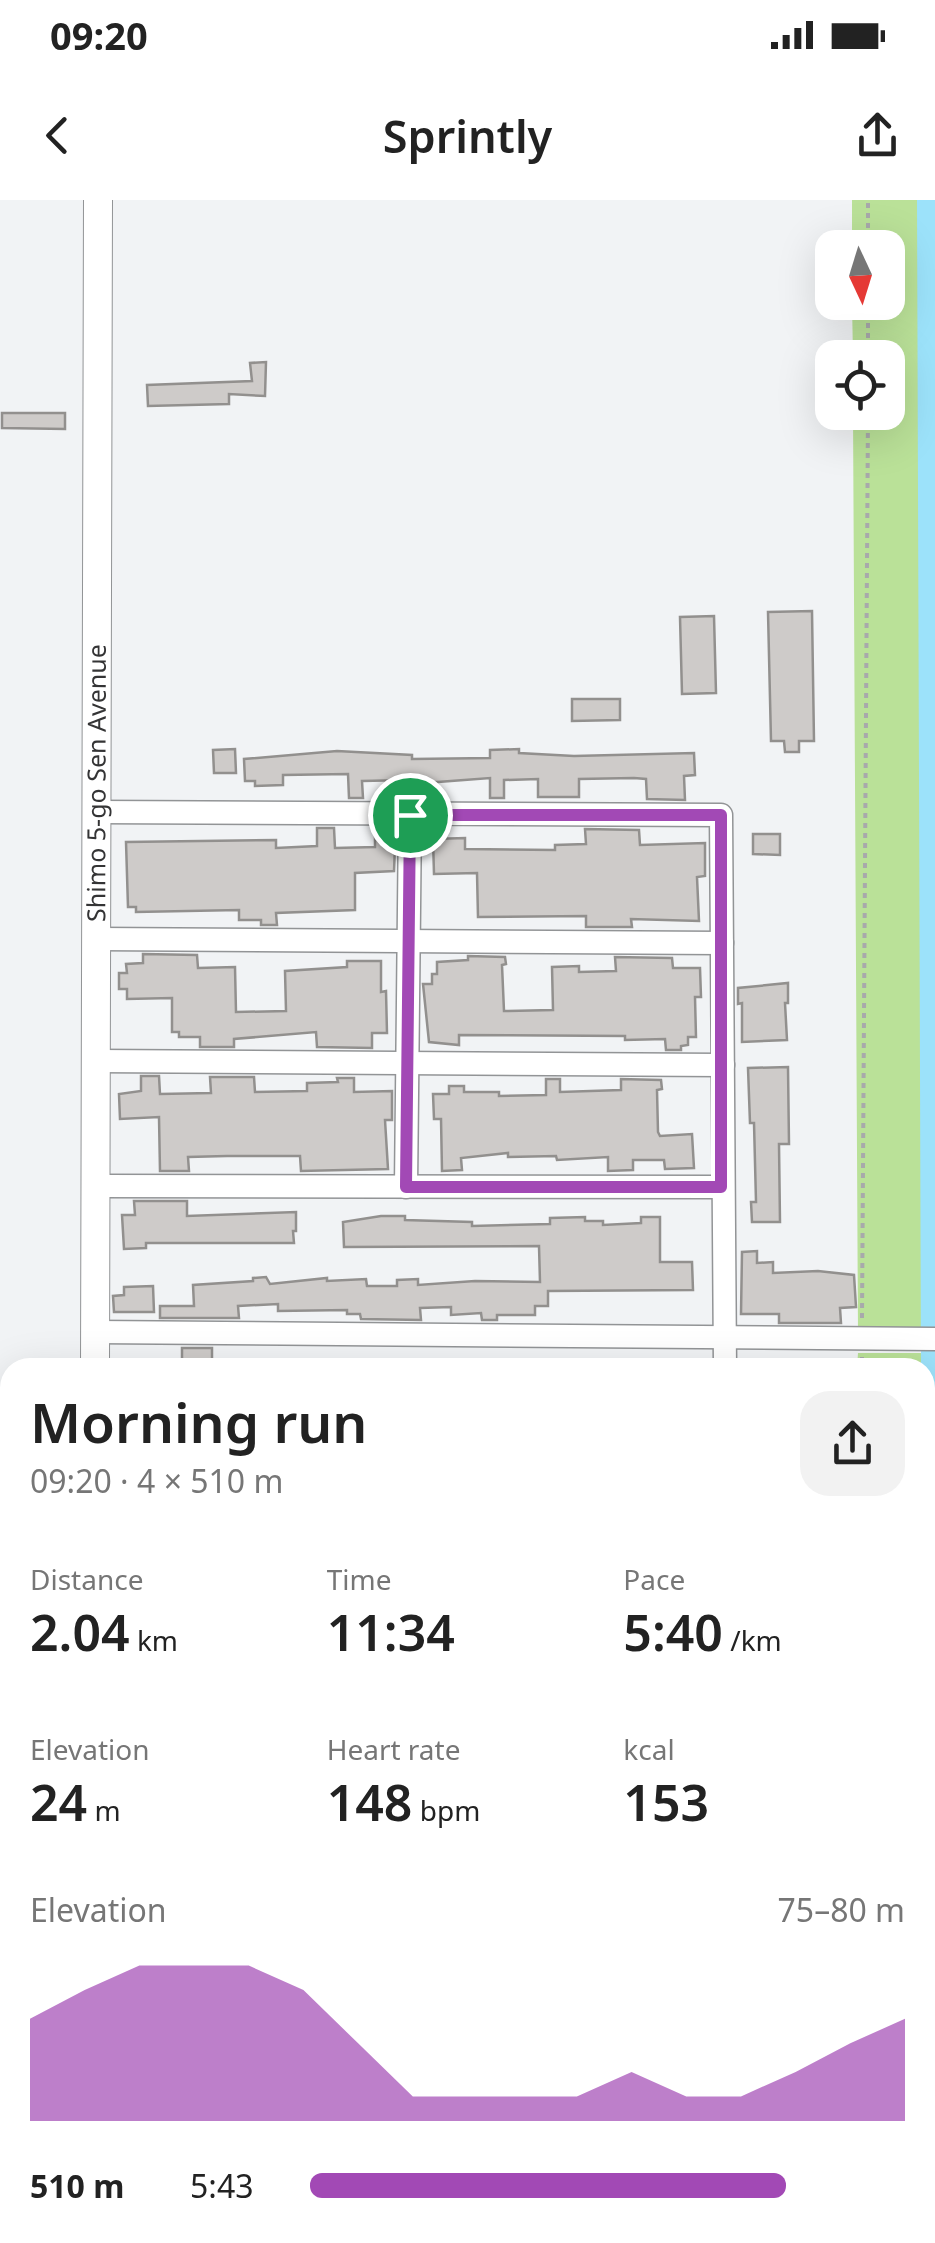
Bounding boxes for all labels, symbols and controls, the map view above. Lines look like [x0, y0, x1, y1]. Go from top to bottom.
text: 09:20 [50, 9, 148, 61]
text: Sprintly [383, 105, 552, 166]
icon: back [30, 108, 85, 163]
icon: share [850, 108, 905, 163]
north arrow [815, 230, 905, 320]
map controls [815, 230, 905, 430]
button: locate [815, 340, 905, 430]
street label: Shimo 5-go Sen Avenue [78, 644, 113, 922]
pin [368, 773, 453, 858]
icon: arrive [383, 788, 438, 843]
text: Morning run [30, 1384, 367, 1459]
button: share [800, 1391, 905, 1496]
text: 09:20 · 4 × 510 m [30, 1459, 283, 1502]
text: Distance [30, 1560, 143, 1598]
text: Time [327, 1560, 391, 1598]
text: Pace [623, 1560, 685, 1598]
text: 2.04 [30, 1598, 130, 1666]
text: 11:34 [327, 1598, 455, 1666]
text: 5:40 [623, 1598, 723, 1666]
text: km [130, 1621, 178, 1659]
text: /km [723, 1621, 782, 1659]
text: Elevation [30, 1730, 150, 1768]
text: Heart rate [327, 1730, 460, 1768]
text: kcal [623, 1730, 675, 1768]
text: 24 [30, 1768, 87, 1836]
text: 148 [327, 1768, 412, 1836]
text: 153 [623, 1768, 709, 1836]
text: m [87, 1791, 121, 1829]
text: bpm [412, 1791, 480, 1829]
text: Elevation [30, 1888, 167, 1931]
text: 75–80 m [778, 1888, 905, 1931]
text: 510 m [30, 2164, 124, 2207]
text: 5:43 [190, 2164, 254, 2207]

